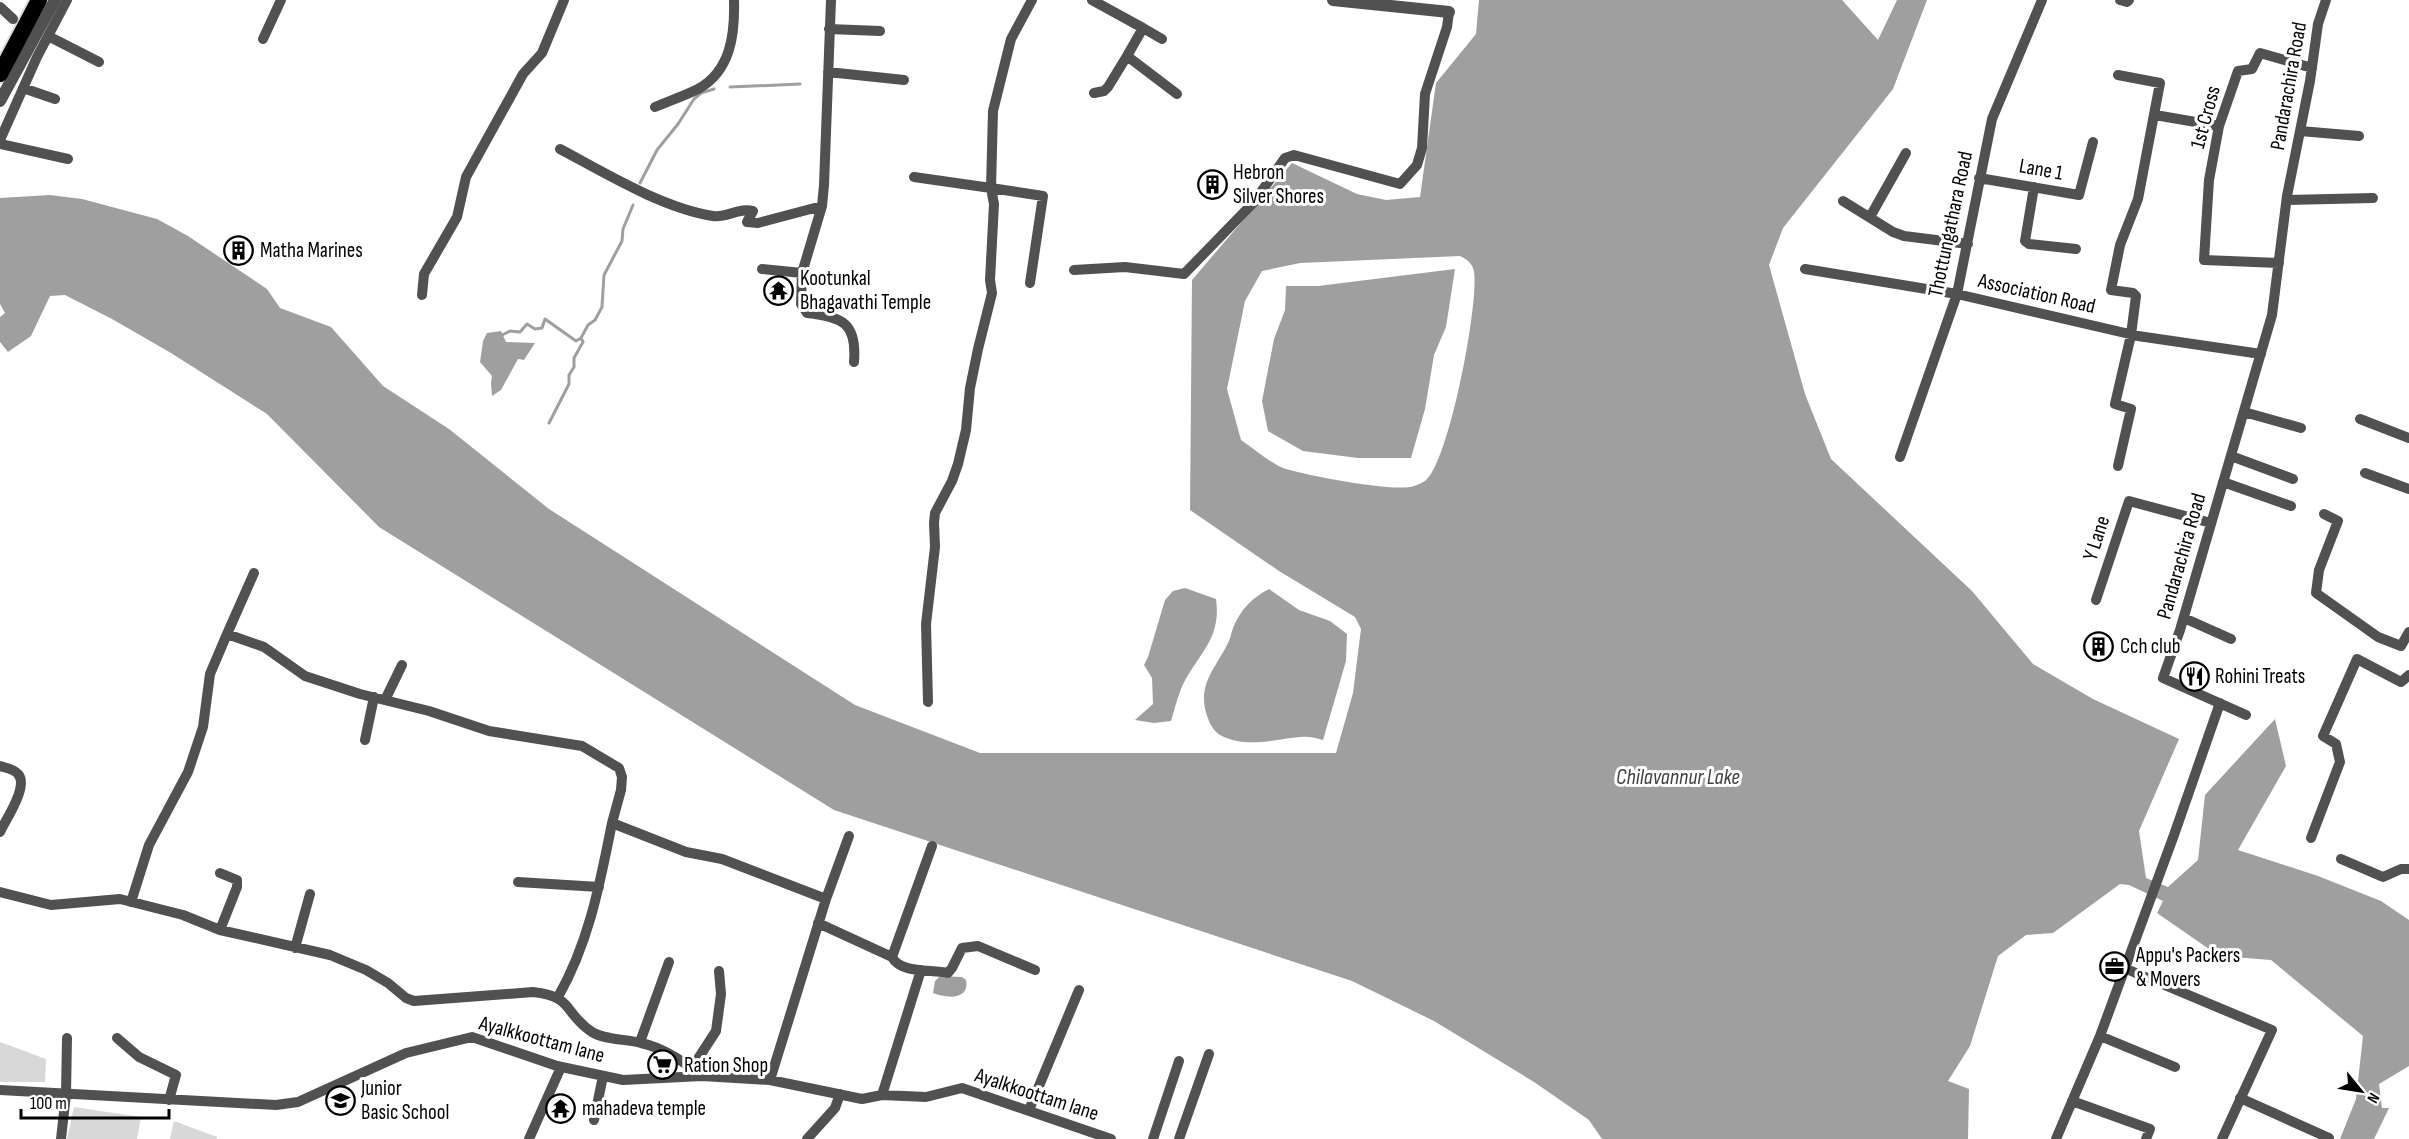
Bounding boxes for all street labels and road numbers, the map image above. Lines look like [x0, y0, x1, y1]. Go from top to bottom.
street label: Pandarachira Road [2265, 20, 2312, 152]
street label: 1st Cross [2185, 83, 2226, 151]
street label: Thottungathara Road [1923, 149, 1978, 299]
street label: Lane 1 [2017, 153, 2065, 186]
street label: Association Road [1975, 268, 2098, 319]
street label: Pandarachira Road [2152, 490, 2211, 622]
street label: Y Lane [2078, 513, 2115, 564]
street label: Ayalkkoottam lane [476, 1010, 607, 1068]
street label: Ayalkkoottam lane [971, 1062, 1102, 1126]

